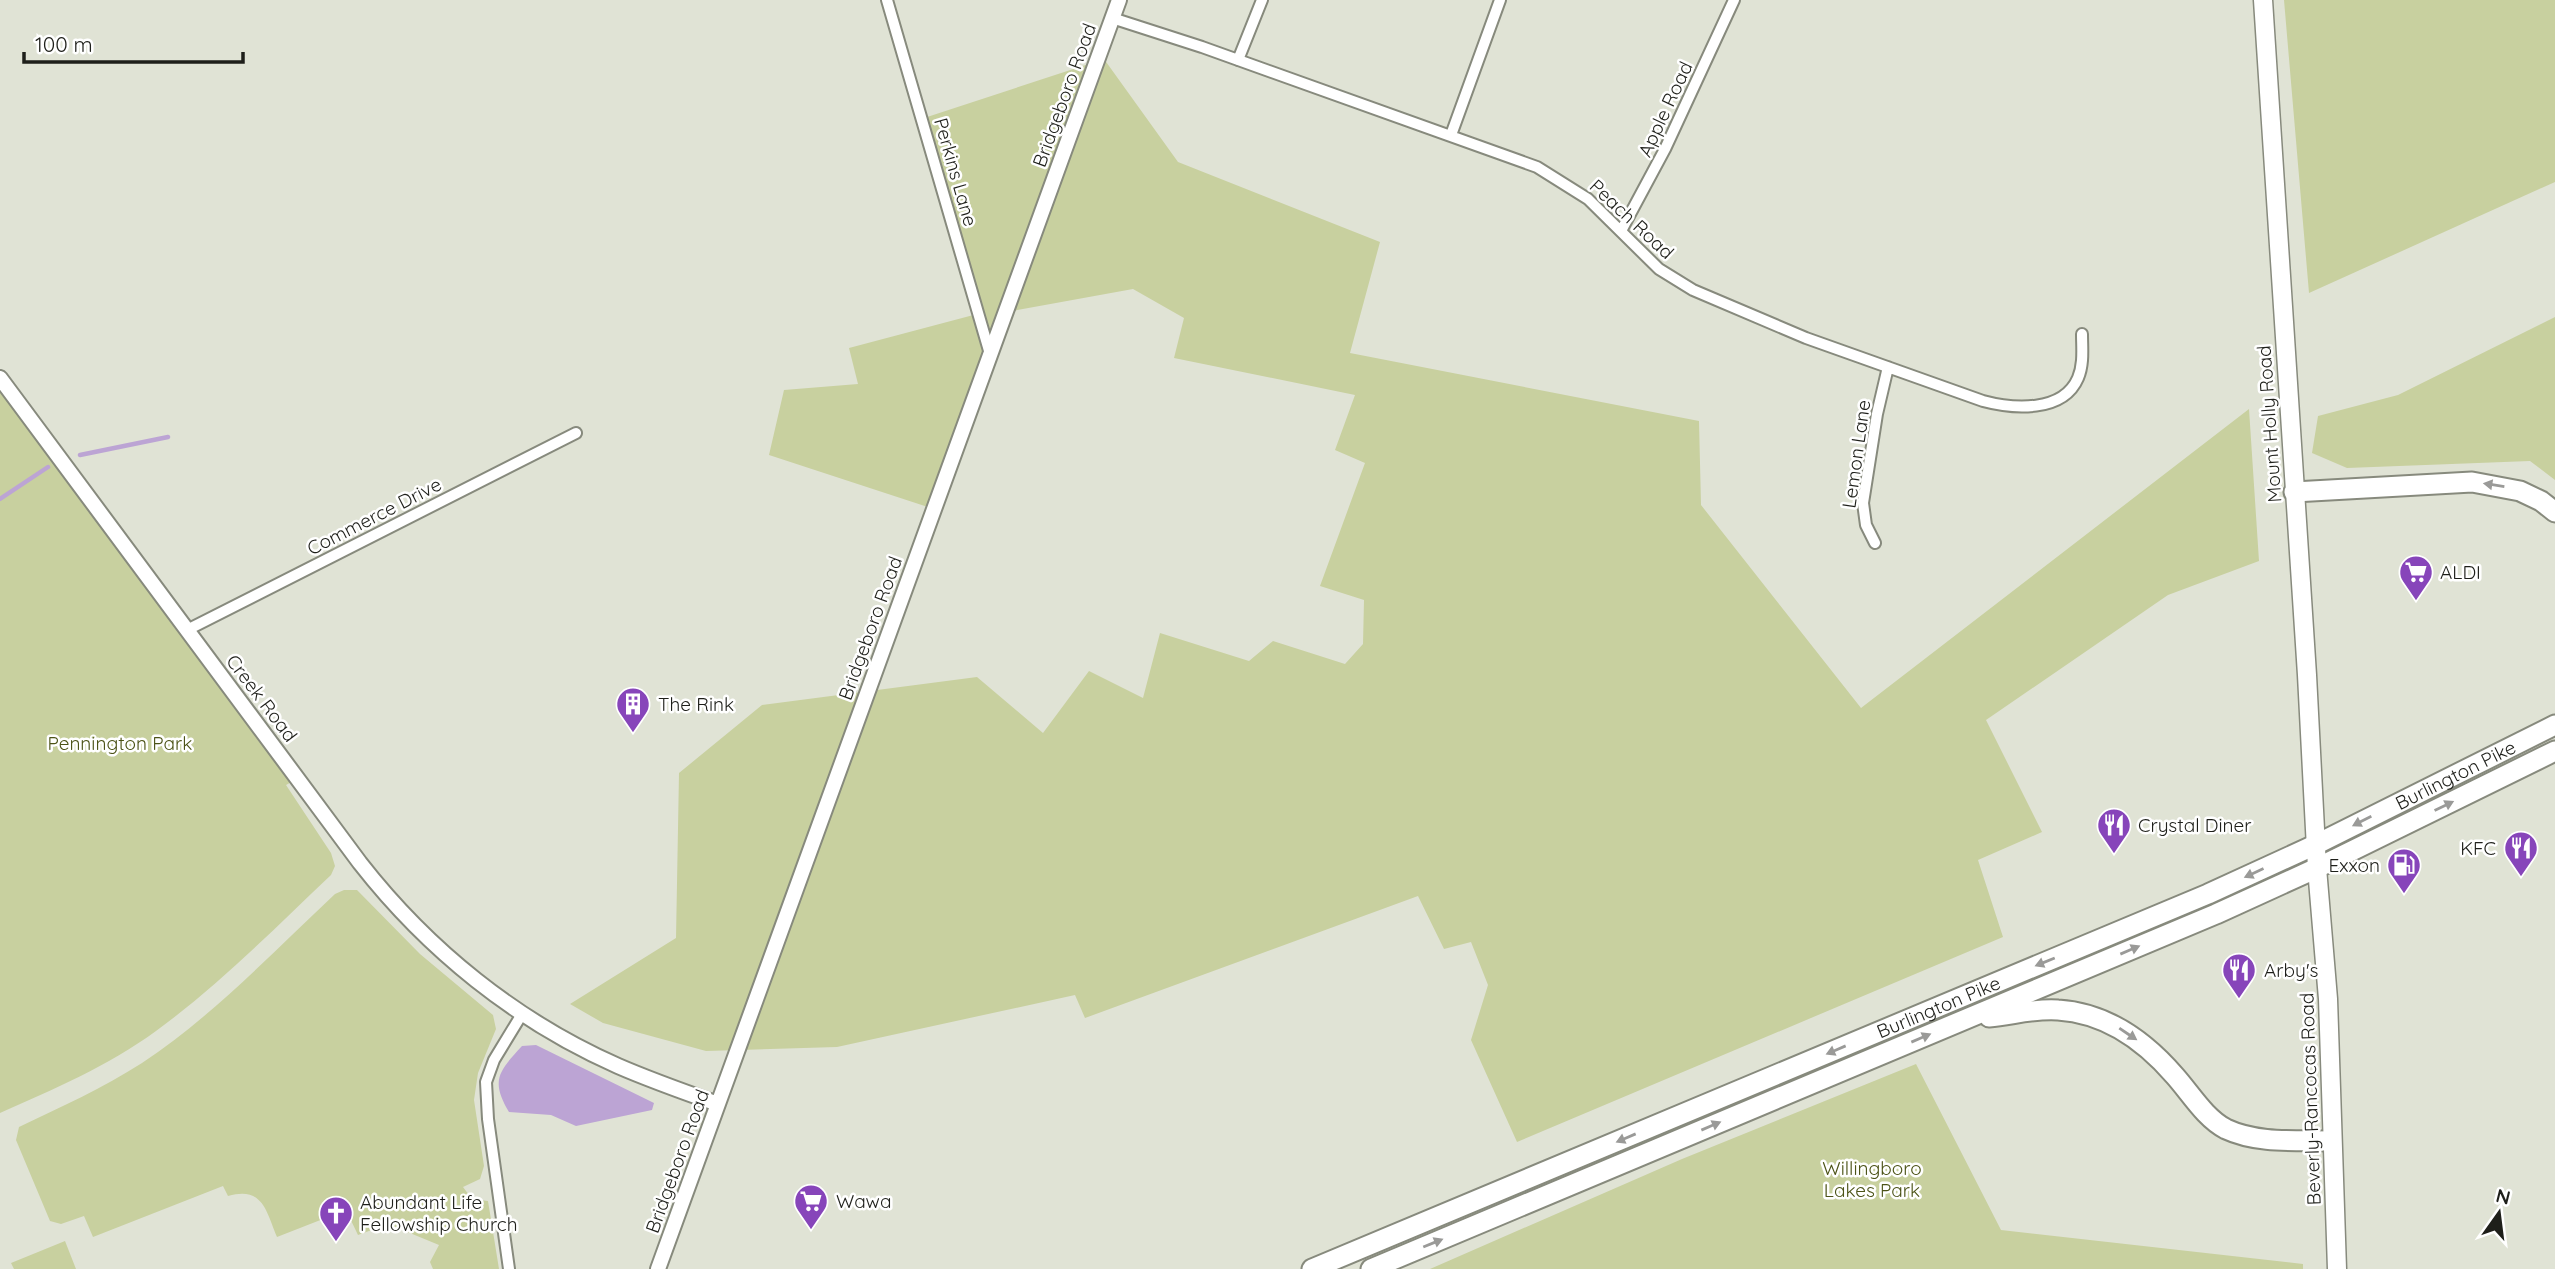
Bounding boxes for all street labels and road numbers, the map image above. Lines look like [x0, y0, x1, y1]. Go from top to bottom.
street label: Bridgeboro Road [1027, 20, 1101, 170]
street label: Apple Road [1632, 57, 1698, 161]
street label: Perkins Lane [929, 115, 983, 229]
street label: Peach Road [1585, 174, 1679, 264]
street label: Mount Holly Road [2252, 345, 2286, 503]
street label: Lemon Lane [1837, 398, 1875, 510]
street label: Commerce Drive [303, 472, 445, 560]
street label: Bridgeboro Road [833, 553, 907, 703]
street label: Creek Road [221, 650, 303, 746]
street label: Burlington Pike [2391, 735, 2520, 815]
street label: Burlington Pike [1873, 970, 2004, 1043]
street label: Beverly-Rancocas Road [2294, 992, 2326, 1206]
street label: Bridgeboro Road [640, 1086, 714, 1236]

